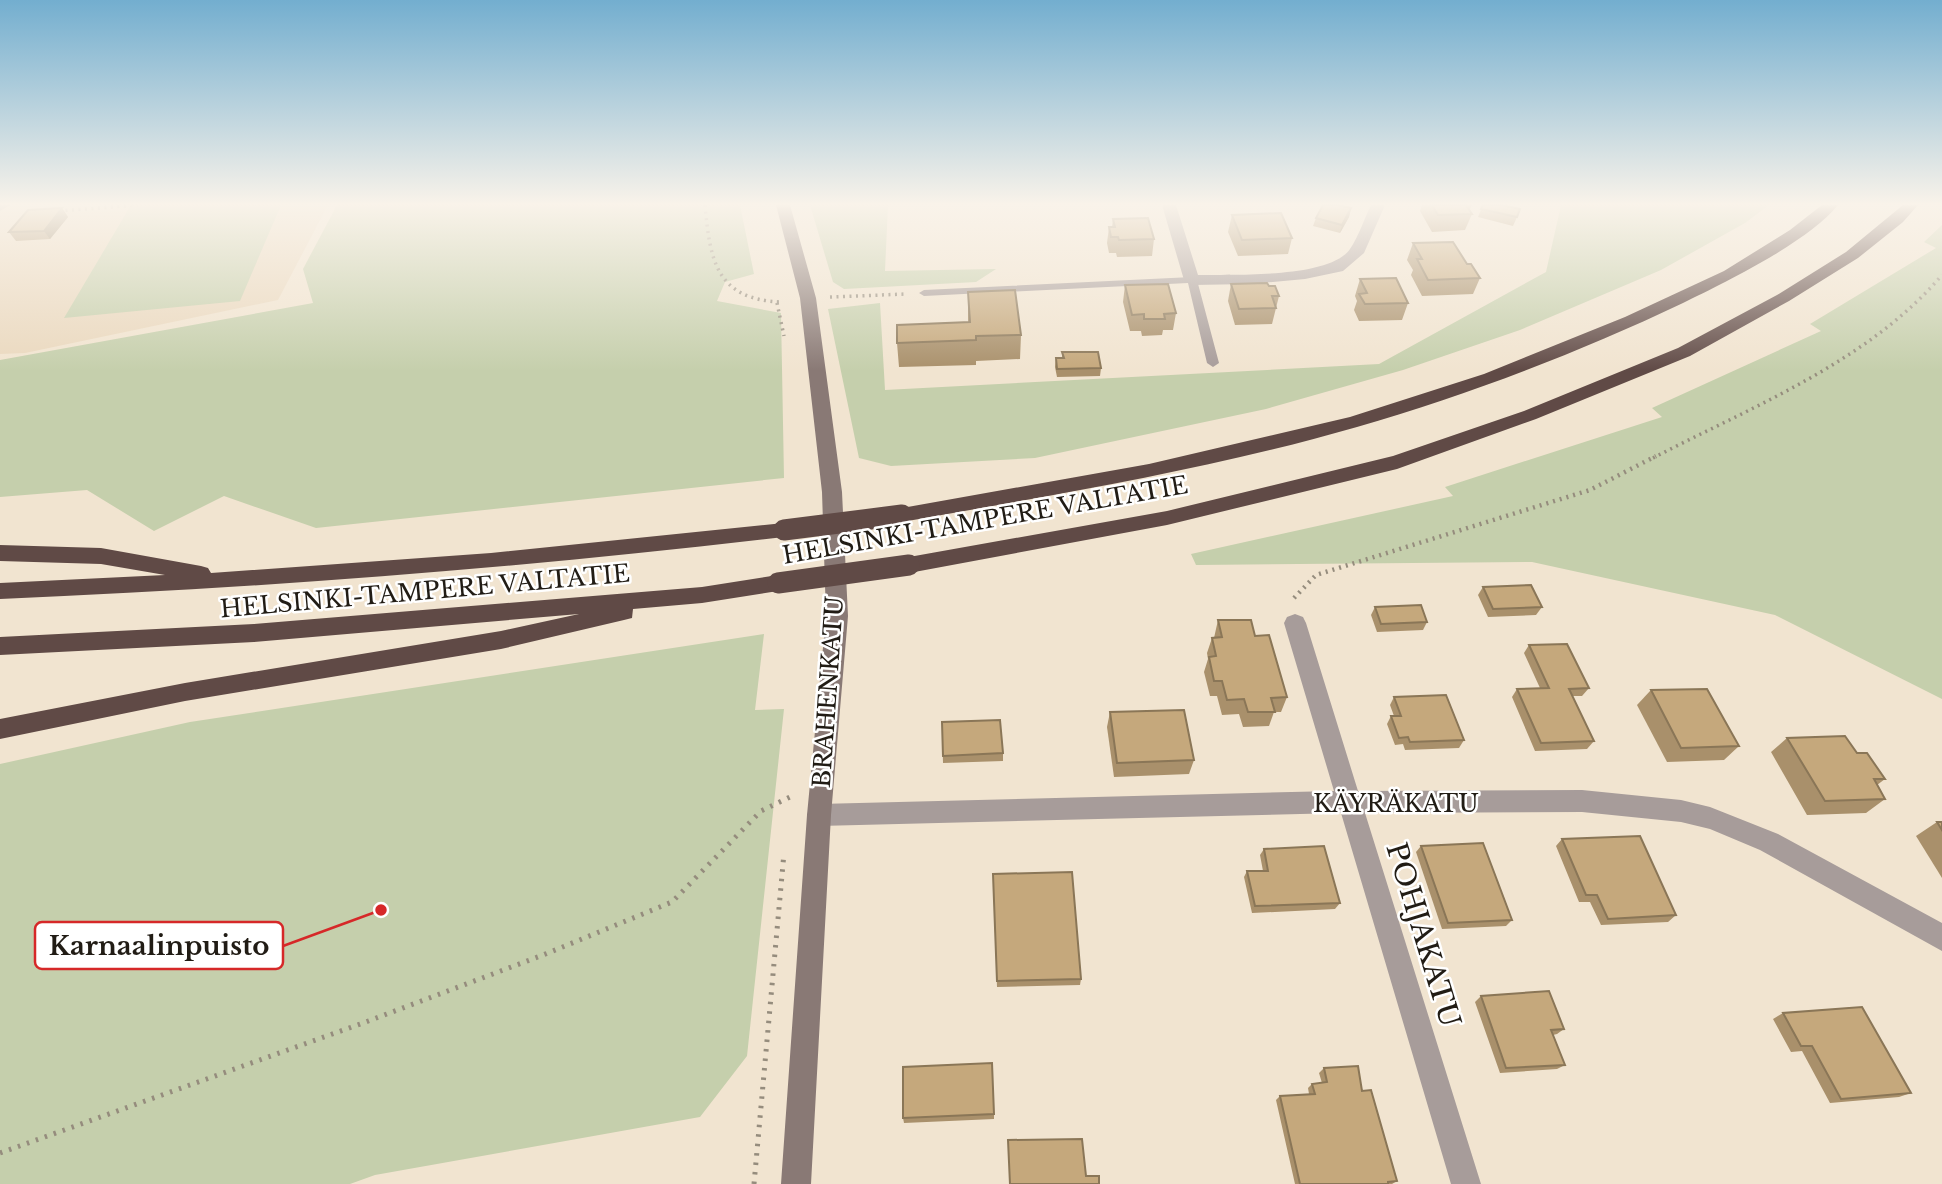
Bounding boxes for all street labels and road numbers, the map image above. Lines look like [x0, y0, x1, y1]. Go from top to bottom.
street label: HELSINKI-TAMPERE VALTATIE [780, 470, 1190, 570]
street label: HELSINKI-TAMPERE VALTATIE [219, 559, 631, 623]
street label: BRAHENKATU [807, 595, 849, 789]
street label: KÄYRÄKATU [1313, 789, 1479, 818]
street label: POHJAKATU [1378, 838, 1468, 1032]

